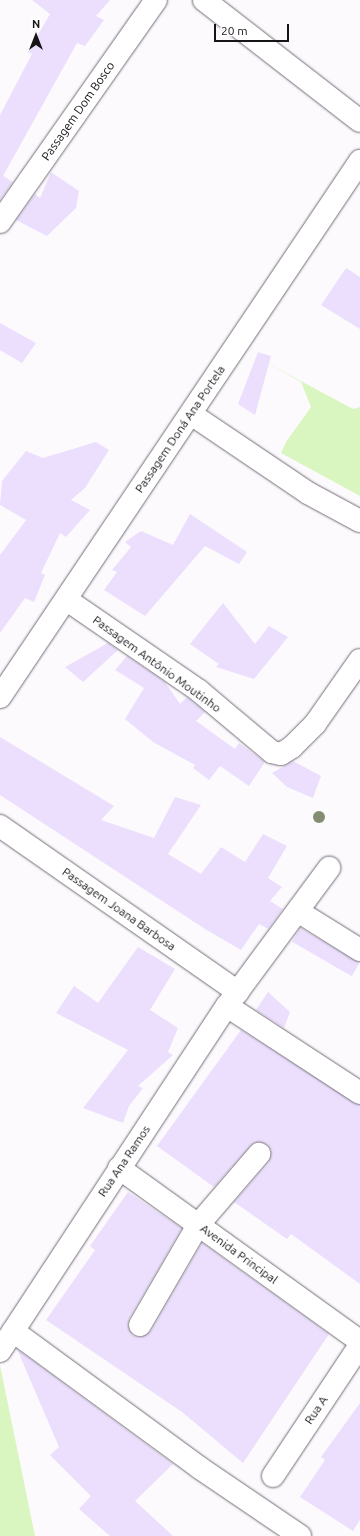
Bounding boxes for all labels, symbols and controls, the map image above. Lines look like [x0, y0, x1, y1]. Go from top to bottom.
north arrow [16, 16, 56, 56]
scale bar [216, 16, 291, 42]
text: N [32, 18, 40, 30]
text: 20 m [221, 24, 248, 37]
street label: Passagem Dom Bosco [38, 59, 118, 163]
street label: Passagem Doná Ana Portela [132, 363, 228, 495]
street label: Passagem Antônio Moutinho [90, 613, 224, 715]
street label: Passagem Joana Barbosa [60, 864, 178, 954]
street label: Rua Ana Ramos [95, 1123, 153, 1199]
street label: Avenida Principal [198, 1221, 280, 1287]
street label: Rua A [301, 1393, 331, 1427]

